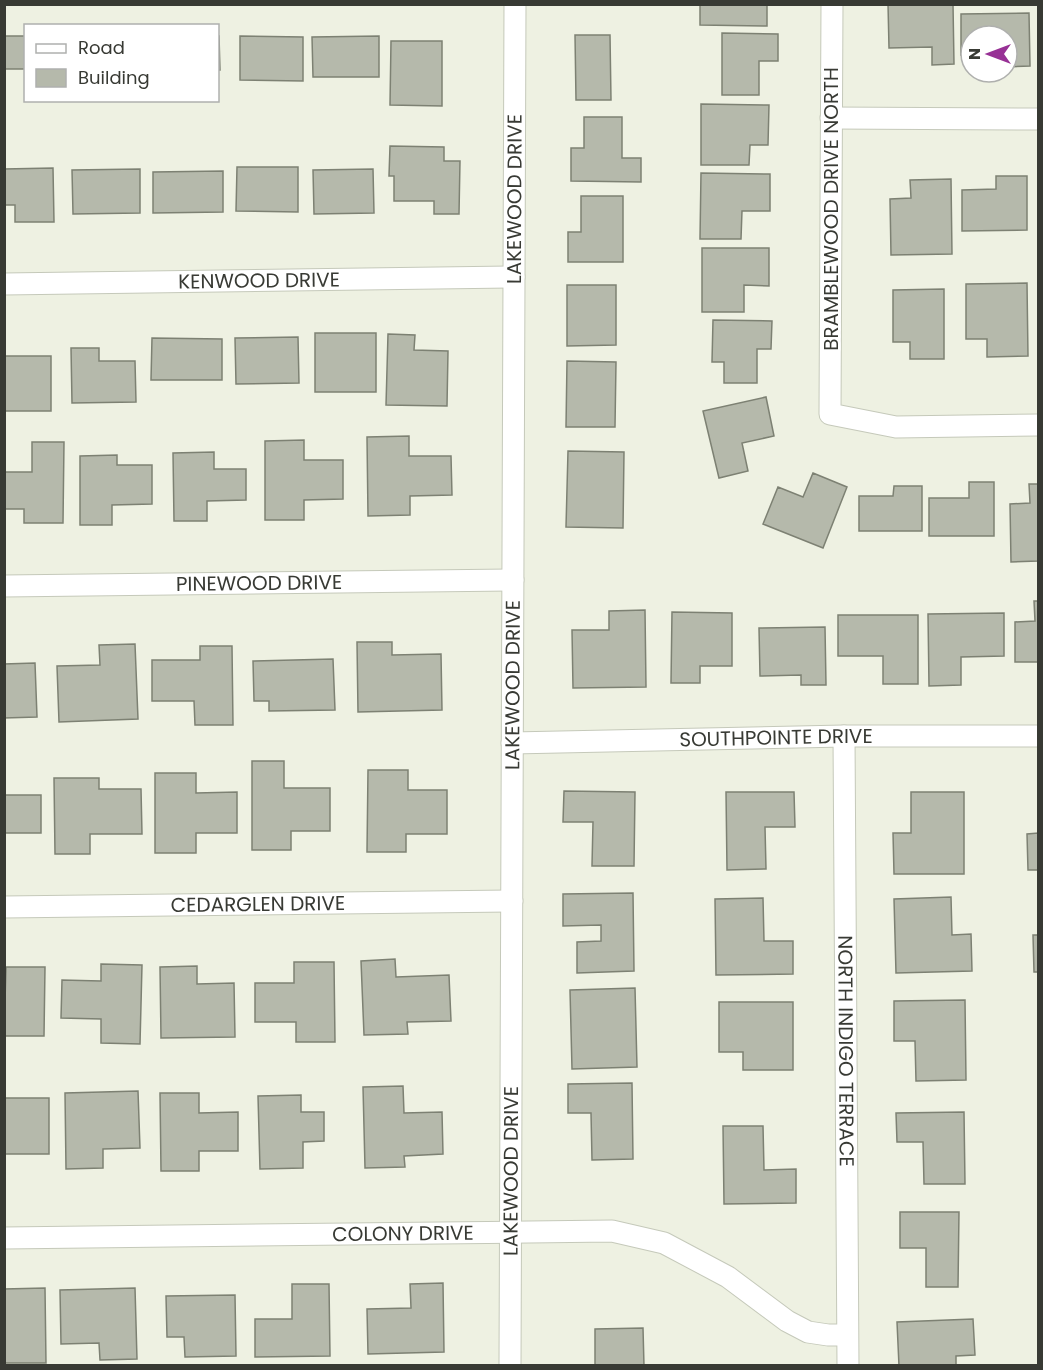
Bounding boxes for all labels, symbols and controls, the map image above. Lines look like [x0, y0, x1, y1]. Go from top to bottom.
legend [24, 24, 219, 102]
north arrow [959, 24, 1019, 84]
text: Road [78, 35, 125, 60]
text: N [963, 48, 986, 60]
text: Building [78, 65, 150, 90]
street label: BRAMBLEWOOD DRIVE NORTH [817, 67, 845, 351]
street label: LAKEWOOD DRIVE [500, 114, 529, 284]
street label: KENWOOD DRIVE [178, 265, 340, 296]
street label: PINEWOOD DRIVE [176, 568, 342, 598]
street label: LAKEWOOD DRIVE [498, 600, 527, 770]
street label: SOUTHPOINTE DRIVE [679, 722, 873, 753]
street label: CEDARGLEN DRIVE [171, 889, 345, 919]
street label: NORTH INDIGO TERRACE [831, 935, 861, 1167]
street label: LAKEWOOD DRIVE [496, 1086, 525, 1256]
street label: COLONY DRIVE [332, 1219, 474, 1248]

